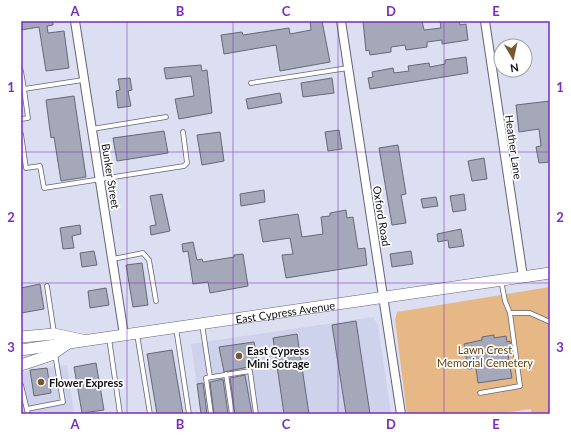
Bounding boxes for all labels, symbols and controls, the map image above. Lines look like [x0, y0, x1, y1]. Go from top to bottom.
text: A [69, 3, 80, 19]
text: B [176, 3, 185, 19]
text: C [282, 3, 291, 19]
text: D [386, 3, 396, 19]
text: E [492, 3, 500, 19]
north arrow [493, 38, 533, 78]
text: N [509, 61, 520, 75]
text: 1 [7, 79, 15, 95]
text: 1 [556, 79, 564, 95]
street label: Heather Lane [503, 114, 525, 180]
street label: Bunker Street [99, 142, 123, 210]
street label: Oxford Road [371, 185, 393, 247]
text: 2 [7, 209, 15, 225]
text: 2 [556, 209, 564, 225]
street label: East Cypress Avenue [235, 298, 336, 325]
text: 3 [7, 339, 15, 355]
text: 3 [556, 339, 564, 355]
park label: Lawn Crest Memorial Cemetery [437, 343, 533, 369]
place label: East Cypress Mini Sotrage [247, 344, 309, 370]
marker: East Cypress Mini Sotrage [234, 351, 244, 361]
place label: Flower Express [49, 376, 123, 389]
marker: Flower Express [36, 377, 46, 387]
text: A [69, 416, 80, 432]
text: B [176, 416, 185, 432]
text: C [282, 416, 291, 432]
text: D [386, 416, 396, 432]
text: E [492, 416, 500, 432]

